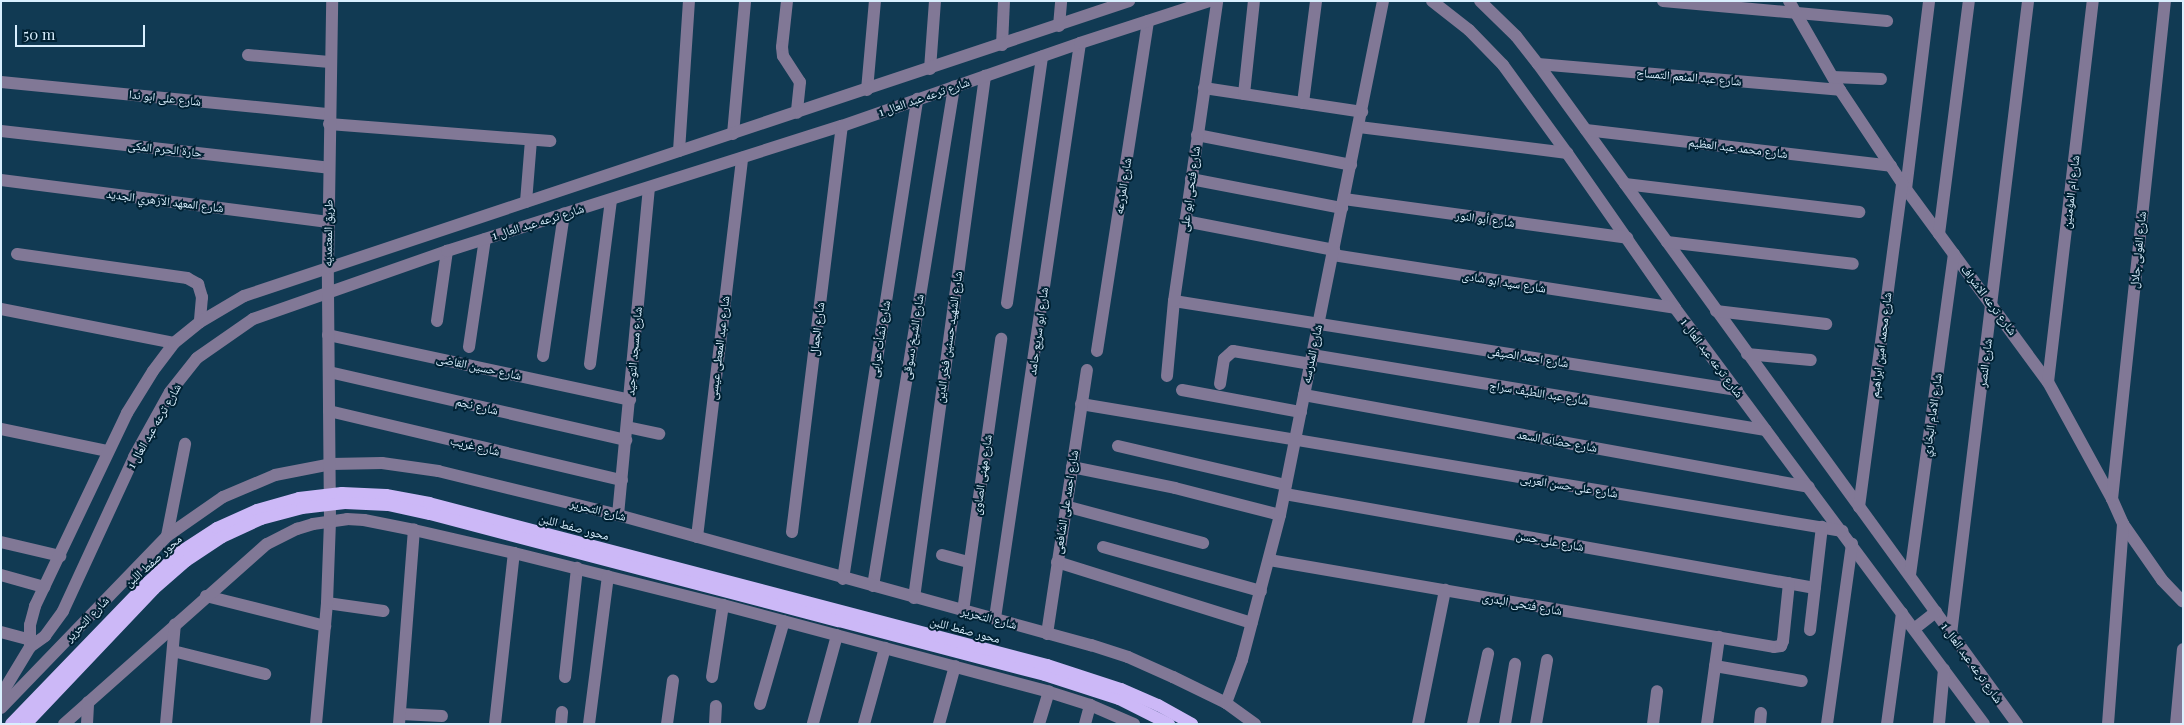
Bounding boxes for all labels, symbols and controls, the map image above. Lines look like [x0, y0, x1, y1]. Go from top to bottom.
scale bar [18, 15, 148, 47]
text: 50 m [23, 24, 55, 44]
street label: شارع عبد المنعم التمساح [1636, 65, 1742, 89]
street label: شارع ترعه عبد العال 1 [877, 75, 971, 119]
street label: شارع على ابو ندا [128, 87, 202, 109]
street label: شارع محمد عبد العظيم [1688, 135, 1788, 161]
street label: حارة الحرم المكى [127, 138, 203, 160]
street label: شارع فتحى ابو على [1177, 145, 1203, 233]
street label: شارع ام المؤمنين [2059, 154, 2083, 230]
street label: شارع المزرعه [1111, 157, 1135, 215]
street label: شارع المعهد الازهري الجديد [105, 187, 225, 215]
street label: طريق المعتمديه [320, 199, 336, 267]
street label: شارع ترعه عبد العال 1 [490, 201, 586, 243]
street label: شارع أبو النور [1454, 208, 1516, 230]
street label: شارع الفولى جلال [2127, 211, 2149, 289]
street label: شارع ترعه الاشراف [1958, 262, 2020, 338]
street label: شارع سيد ابو شادى [1461, 268, 1547, 296]
street label: شارع الشهيد حسنين فخر الدين [933, 270, 965, 404]
street label: شارع ابو سريع حامد [1025, 286, 1051, 376]
street label: شارع محمد امين ابراهيم [1867, 291, 1895, 399]
street label: شارع الشيخ دسوقى [899, 293, 927, 381]
street label: شارع عبد المعطى عيسى [705, 295, 733, 401]
street label: شارع نشأت عرابى [867, 300, 893, 378]
street label: شارع الجمال [807, 301, 827, 357]
street label: شارع مسجد التوحيد [623, 306, 645, 396]
street label: شارع ترعه عبد العال 1 [1678, 316, 1746, 400]
street label: شارع المدرسه [1299, 323, 1325, 385]
street label: شارع النصر [1975, 338, 1995, 388]
street label: شارع احمد الصيفى [1486, 343, 1570, 371]
street label: شارع حسين القاضى [435, 351, 523, 383]
street label: شارع الامام البخاري [1919, 372, 1945, 458]
street label: شارع عبد اللطيف سراج [1488, 378, 1590, 408]
street label: شارع ترعه عبد العال 1 [124, 381, 184, 471]
street label: شارع نجم [454, 394, 500, 418]
street label: شارع حضانه السعد [1516, 427, 1598, 455]
street label: شارع غريب [449, 433, 501, 459]
street label: شارع مهنى الصاوى [969, 434, 995, 516]
street label: شارع احمد على الشافعى [1051, 449, 1081, 555]
street label: شارع على حسن العربى [1519, 471, 1619, 501]
street label: شارع التحرير [568, 496, 628, 524]
street label: محور صفط اللبن [537, 511, 611, 543]
street label: شارع على حسن [1515, 528, 1585, 554]
street label: محور صفط اللبن [121, 532, 185, 590]
street label: شارع فتحى البدرى [1481, 590, 1563, 618]
street label: شارع التحرير [62, 593, 112, 645]
street label: شارع التحرير [959, 604, 1019, 632]
street label: محور صفط اللبن [928, 614, 1002, 646]
street label: شارع ترعه عبد العال 1 [1938, 620, 2006, 706]

